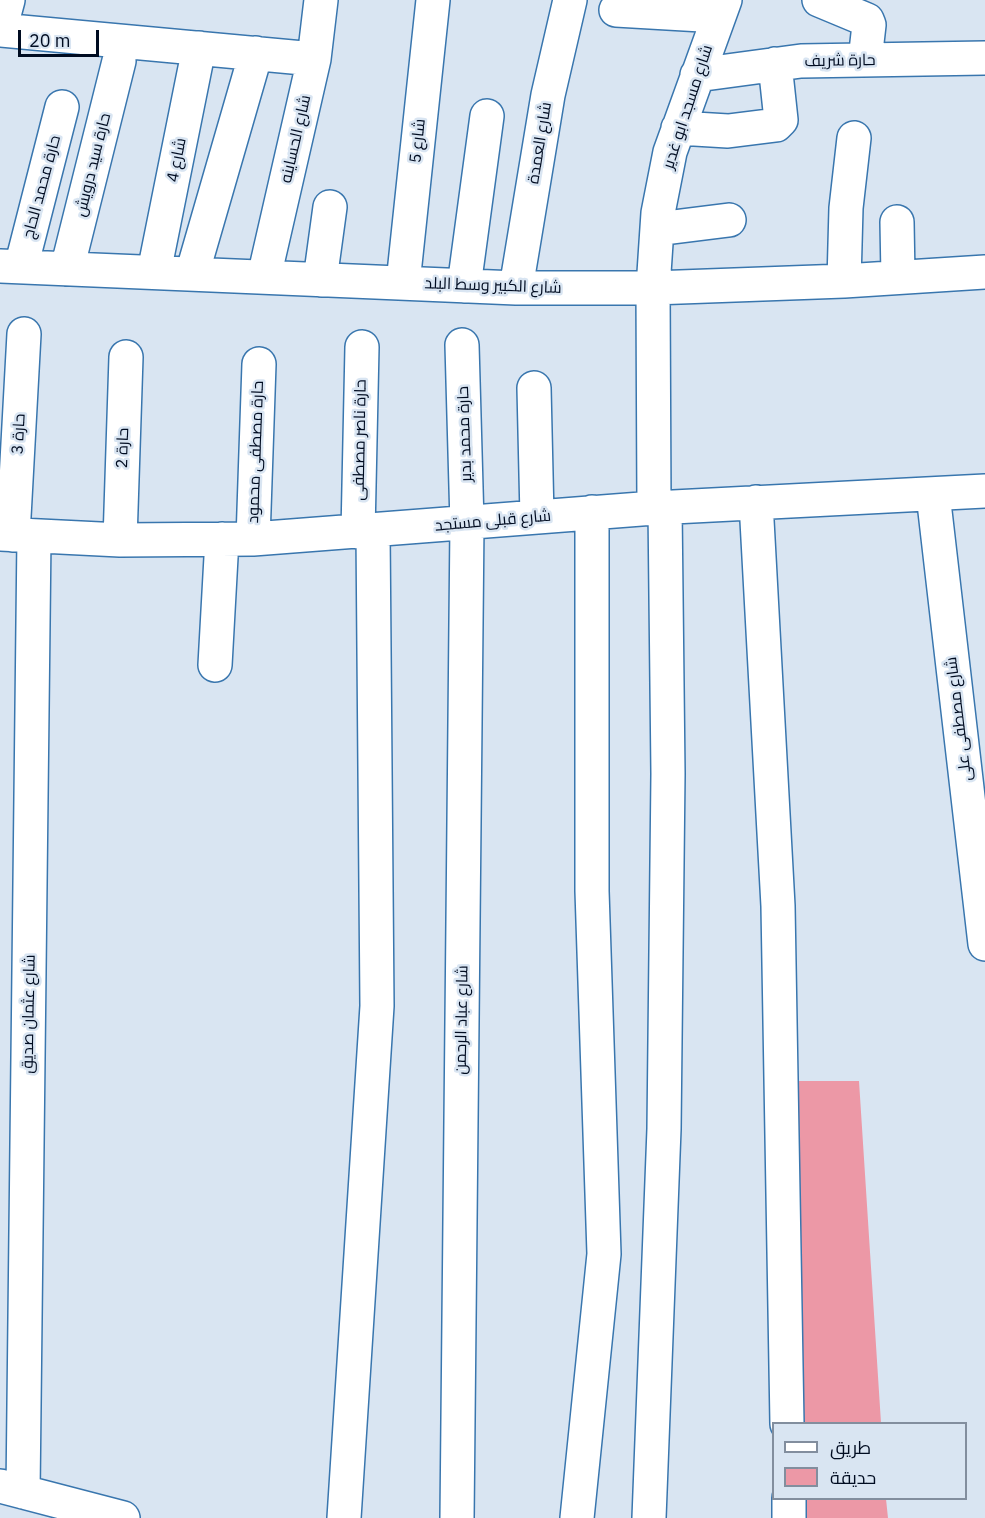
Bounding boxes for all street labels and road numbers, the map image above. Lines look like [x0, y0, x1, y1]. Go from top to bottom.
street label: شارع مسجد ابو غدير [659, 42, 717, 172]
street label: حارة شريف [804, 51, 876, 71]
street label: شارع الحساينه [277, 93, 315, 185]
street label: شارع العمدة [524, 101, 556, 185]
street label: حارة سيد درويش [71, 111, 115, 219]
street label: شارع 5 [406, 118, 430, 164]
street label: حارة محمد الحاج [19, 133, 65, 241]
street label: شارع 4 [163, 136, 191, 184]
street label: شارع الكبير وسط البلد [424, 274, 562, 298]
street label: حارة ناصر مصطفى [349, 379, 371, 501]
street label: حارة مصطفى محمود [244, 380, 268, 524]
street label: حارة محمد بدير [454, 386, 476, 482]
street label: حارة 3 [8, 413, 30, 455]
street label: حارة 2 [113, 427, 133, 469]
street label: شارع قبلى مستجد [434, 506, 552, 536]
street label: شارع مصطفى على [942, 656, 976, 782]
street label: شارع عثمان صديق [18, 954, 40, 1074]
street label: شارع عباد الرحمن [451, 965, 473, 1075]

